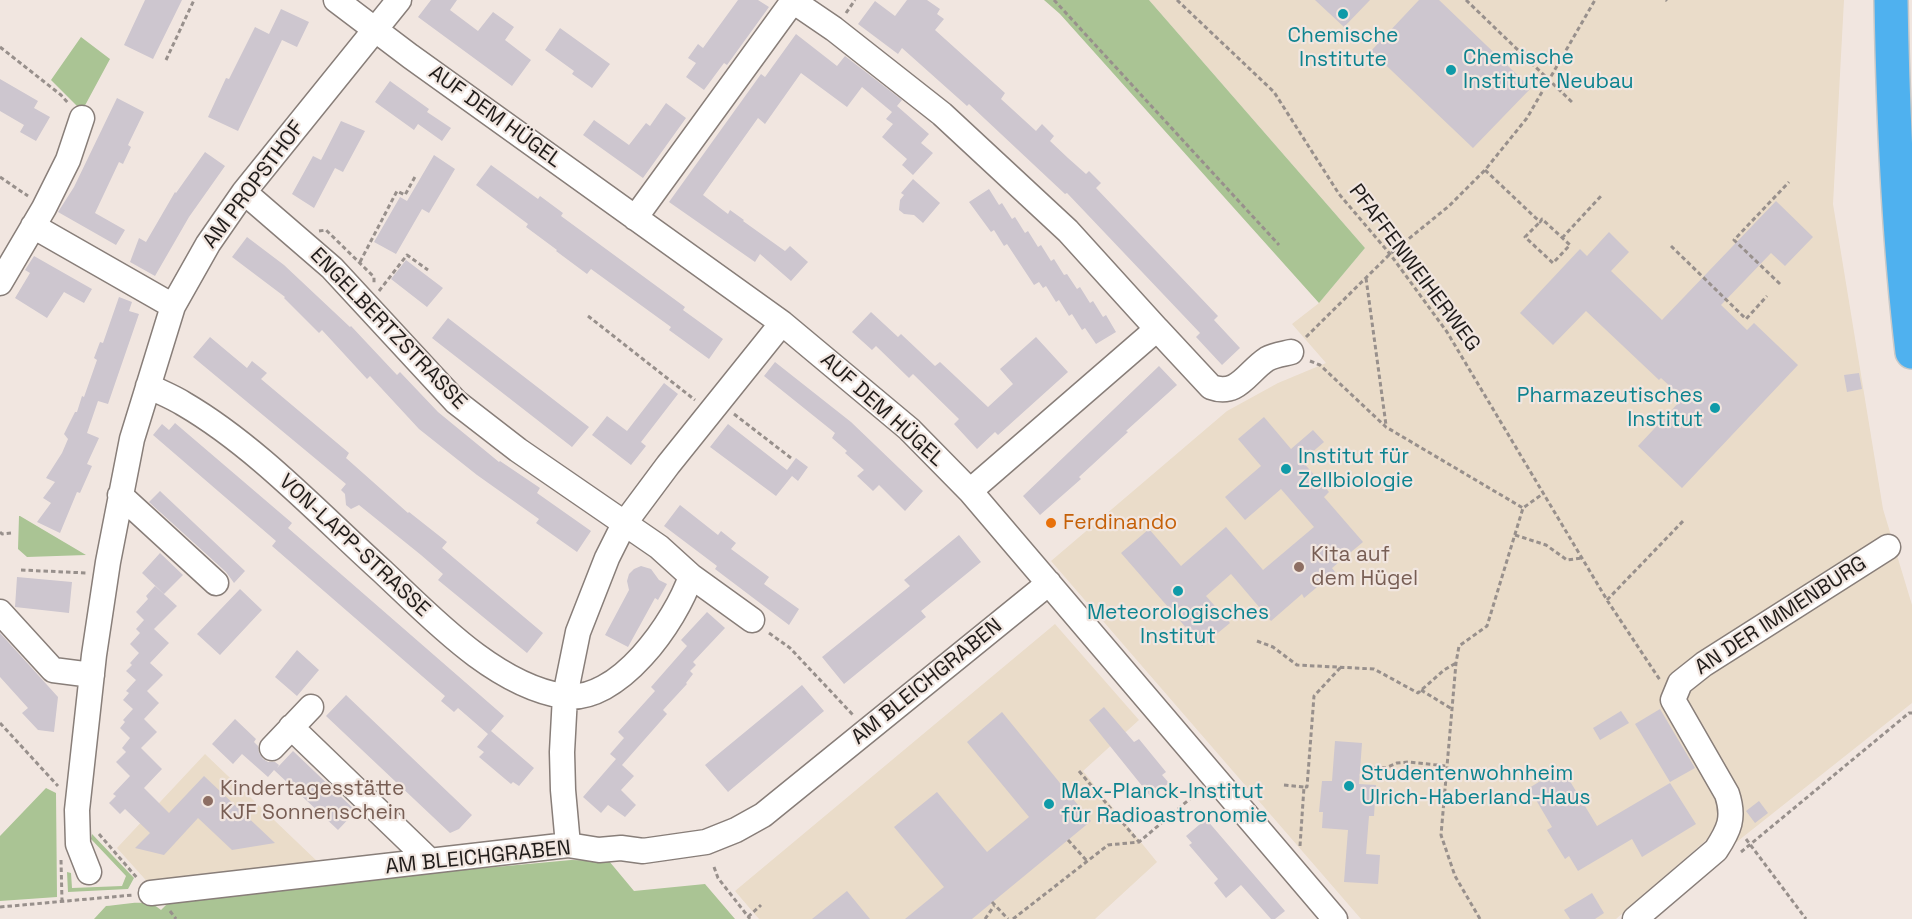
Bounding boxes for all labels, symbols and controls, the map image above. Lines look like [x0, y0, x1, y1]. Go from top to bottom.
marker: Chemische Institute [1336, 7, 1350, 21]
place label: Chemische Institute [1288, 23, 1398, 73]
place label: Chemische Institute Neubau [1463, 45, 1634, 95]
street label: AUF DEM HÜGEL [424, 60, 566, 174]
marker: Chemische Institute Neubau [1444, 63, 1458, 77]
street label: AM PROPSTHOF [198, 116, 310, 254]
street label: PFAFFENWEIHERWEG [1343, 179, 1485, 357]
street label: ENGELBERTZSTRASSE [304, 243, 472, 415]
street label: AUF DEM HÜGEL [815, 348, 949, 472]
place label: Pharmazeutisches Institut [1517, 383, 1703, 433]
marker: Pharmazeutisches Institut [1708, 401, 1722, 415]
place label: Institut für Zellbiologie [1298, 444, 1413, 494]
marker: Institut für Zellbiologie [1279, 462, 1293, 476]
street label: VON-LAPP-STRASSE [273, 469, 435, 623]
place label: Ferdinando [1063, 510, 1177, 536]
marker: Ferdinando [1044, 516, 1058, 530]
place label: Kita auf dem Hügel [1311, 542, 1418, 592]
street label: AN DER IMMENBURG [1691, 551, 1871, 681]
marker: Kita auf dem Hügel [1292, 560, 1306, 574]
marker: Meteorologisches Institut [1171, 584, 1185, 598]
place label: Meteorologisches Institut [1087, 600, 1269, 650]
street label: AM BLEICHGRABEN [847, 614, 1007, 750]
place label: Studentenwohnheim Ulrich-Haberland-Haus [1361, 761, 1591, 811]
place label: Kindertagesstätte KJF Sonnenschein [220, 776, 406, 826]
place label: Max-Planck-Institut für Radioastronomie [1061, 779, 1268, 829]
marker: Studentenwohnheim Ulrich-Haberland-Haus [1342, 779, 1356, 793]
marker: Kindertagesstätte KJF Sonnenschein [201, 794, 215, 808]
marker: Max-Planck-Institut für Radioastronomie [1042, 797, 1056, 811]
street label: AM BLEICHGRABEN [384, 836, 572, 880]

